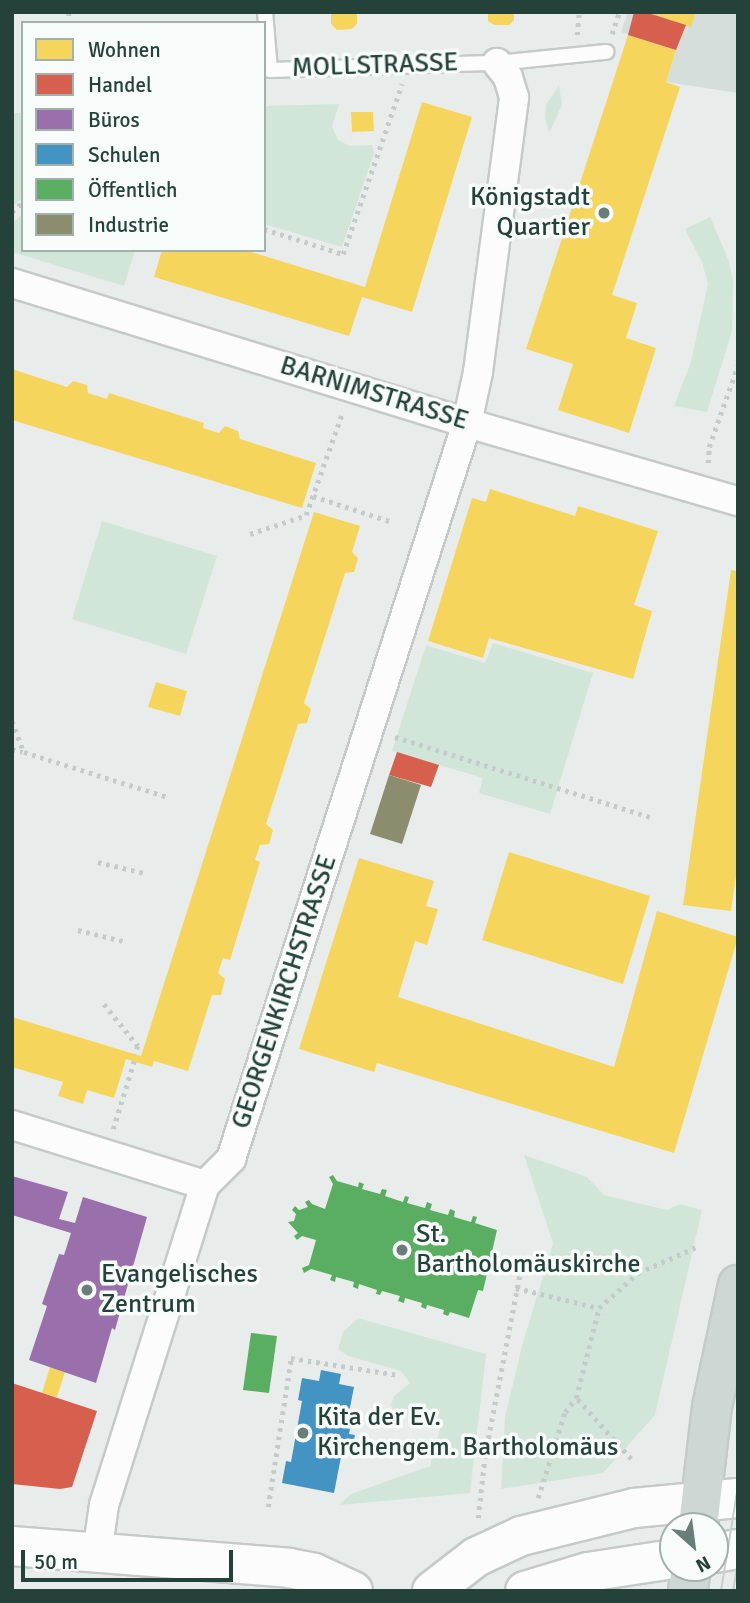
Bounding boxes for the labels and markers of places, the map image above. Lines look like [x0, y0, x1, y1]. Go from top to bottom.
place label: Königstadt Quartier [470, 182, 590, 244]
marker: Königstadt Quartier [596, 205, 612, 221]
place label: St. Bartholomäuskirche [416, 1219, 641, 1280]
marker: St. Bartholomäuskirche [394, 1242, 410, 1258]
place label: Evangelisches Zentrum [101, 1259, 258, 1320]
marker: Evangelisches Zentrum [79, 1282, 95, 1298]
place label: Kita der Ev. Kirchengem. Bartholomäus [317, 1402, 618, 1464]
marker: Kita der Ev. Kirchengem. Bartholomäus [295, 1425, 311, 1441]

